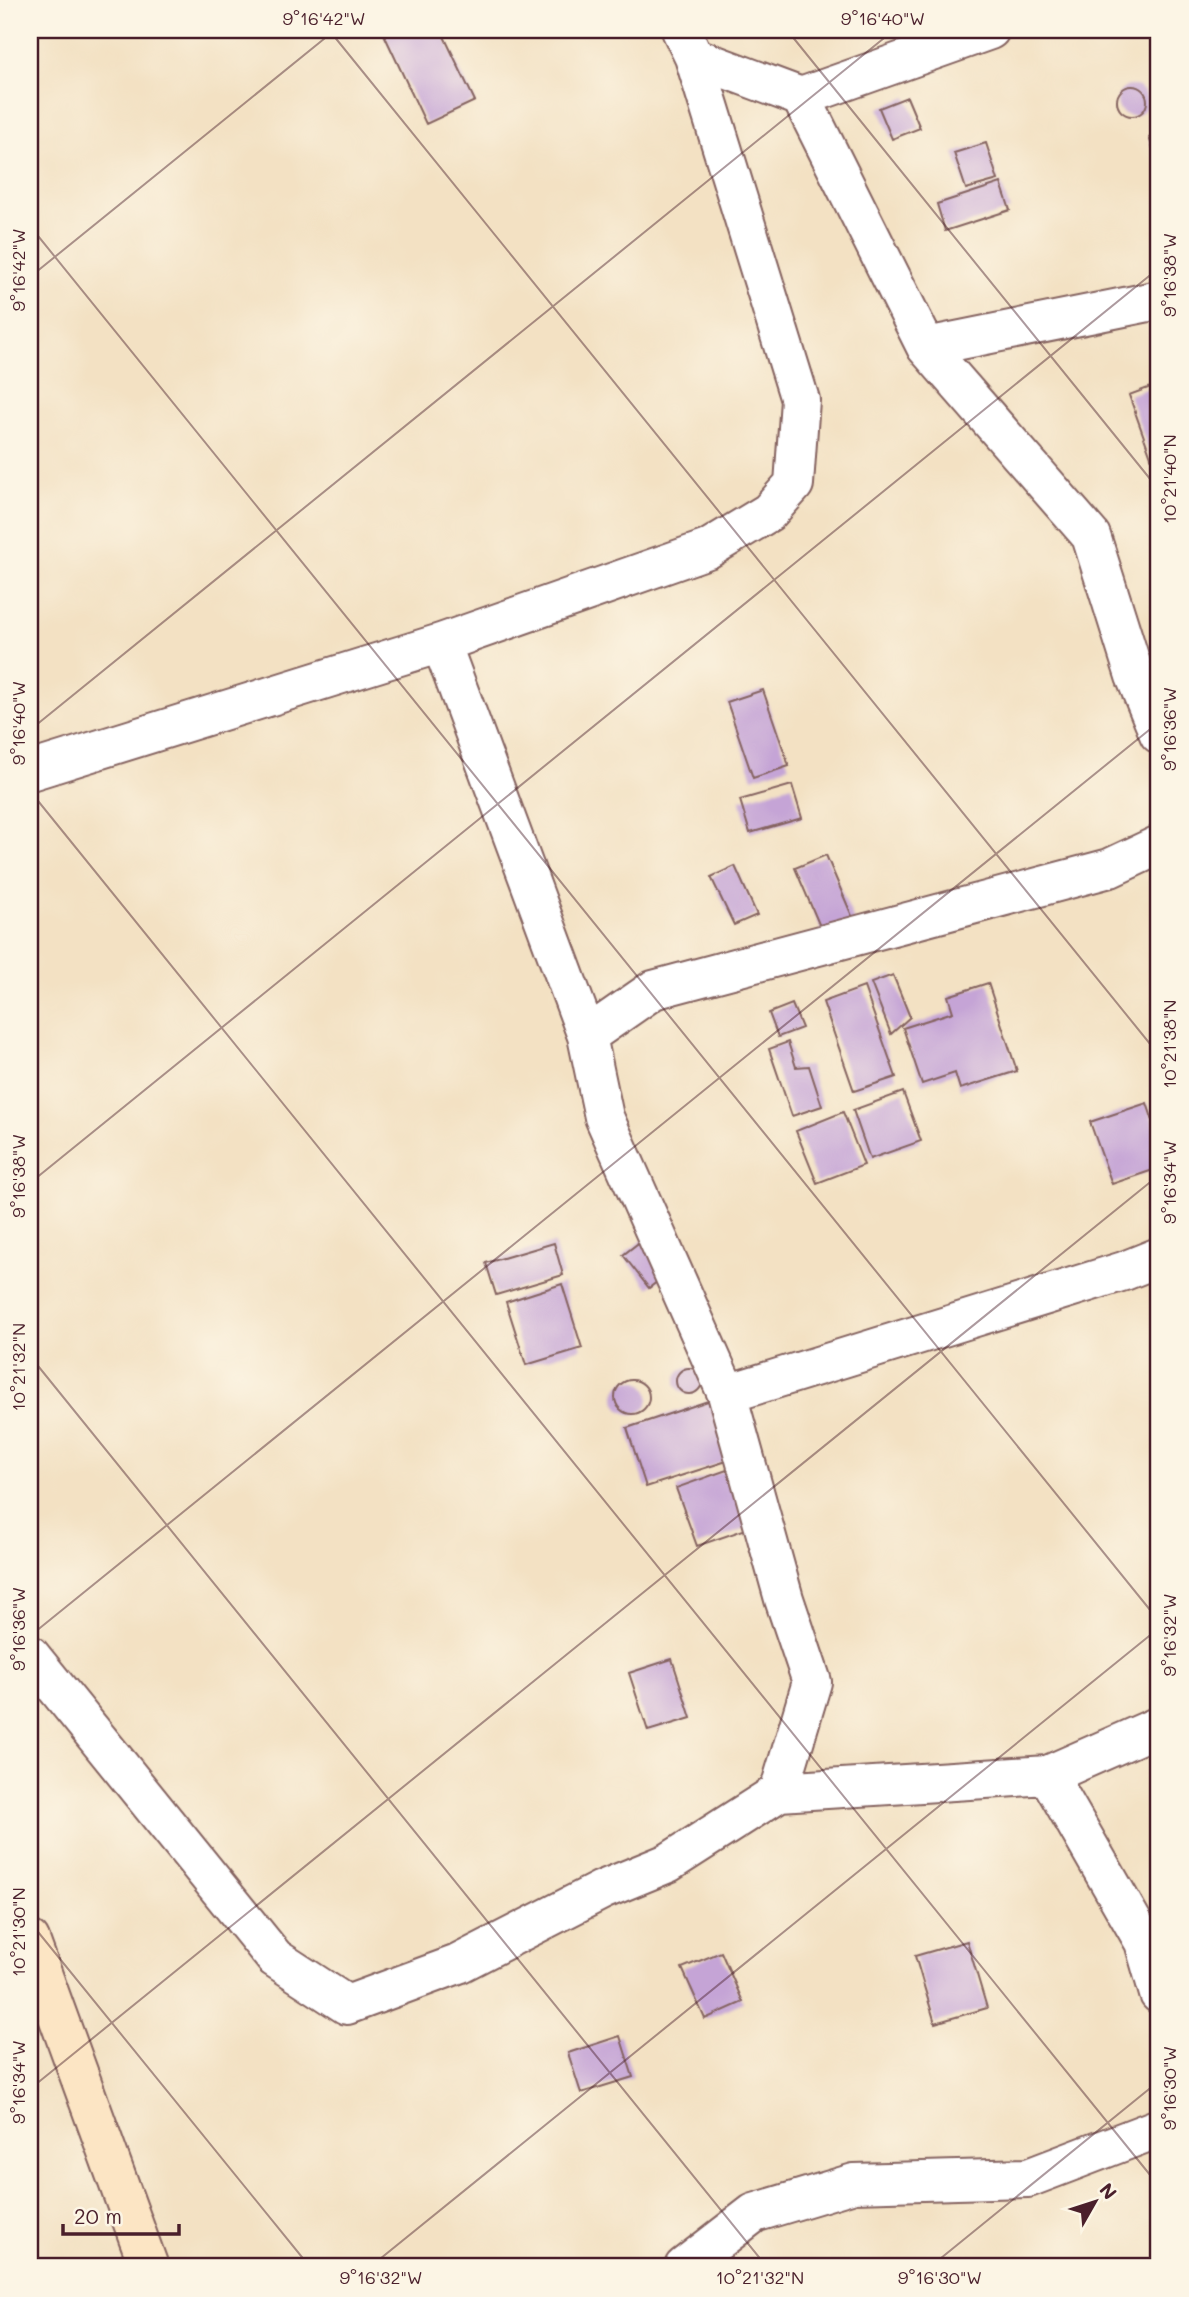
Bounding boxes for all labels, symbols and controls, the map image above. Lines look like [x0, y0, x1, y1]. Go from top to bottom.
text: 9°16'42"W [282, 6, 366, 30]
text: 9°16'40"W [841, 6, 925, 30]
text: 9°16'42"W [6, 228, 30, 312]
text: 9°16'38"W [1157, 233, 1181, 317]
text: 10°21'40"N [1157, 434, 1181, 524]
text: 9°16'40"W [6, 681, 30, 765]
text: 9°16'36"W [1157, 687, 1181, 771]
text: 10°21'38"N [1157, 999, 1181, 1089]
text: 9°16'38"W [6, 1134, 30, 1218]
text: 9°16'34"W [1157, 1140, 1181, 1224]
text: 10°21'32"N [6, 1323, 30, 1411]
text: 9°16'36"W [6, 1587, 30, 1671]
text: 9°16'32"W [1157, 1593, 1181, 1677]
text: 10°21'30"N [6, 1887, 30, 1977]
text: 9°16'34"W [6, 2040, 30, 2124]
text: 9°16'30"W [1157, 2046, 1181, 2130]
north arrow [1060, 2168, 1130, 2238]
text: N [1094, 2178, 1123, 2204]
scale bar [63, 2192, 178, 2236]
text: 20 m [74, 2202, 122, 2229]
text: 9°16'32"W [339, 2265, 423, 2289]
text: 10°21'32"N [716, 2265, 804, 2289]
text: 9°16'30"W [898, 2265, 982, 2289]

